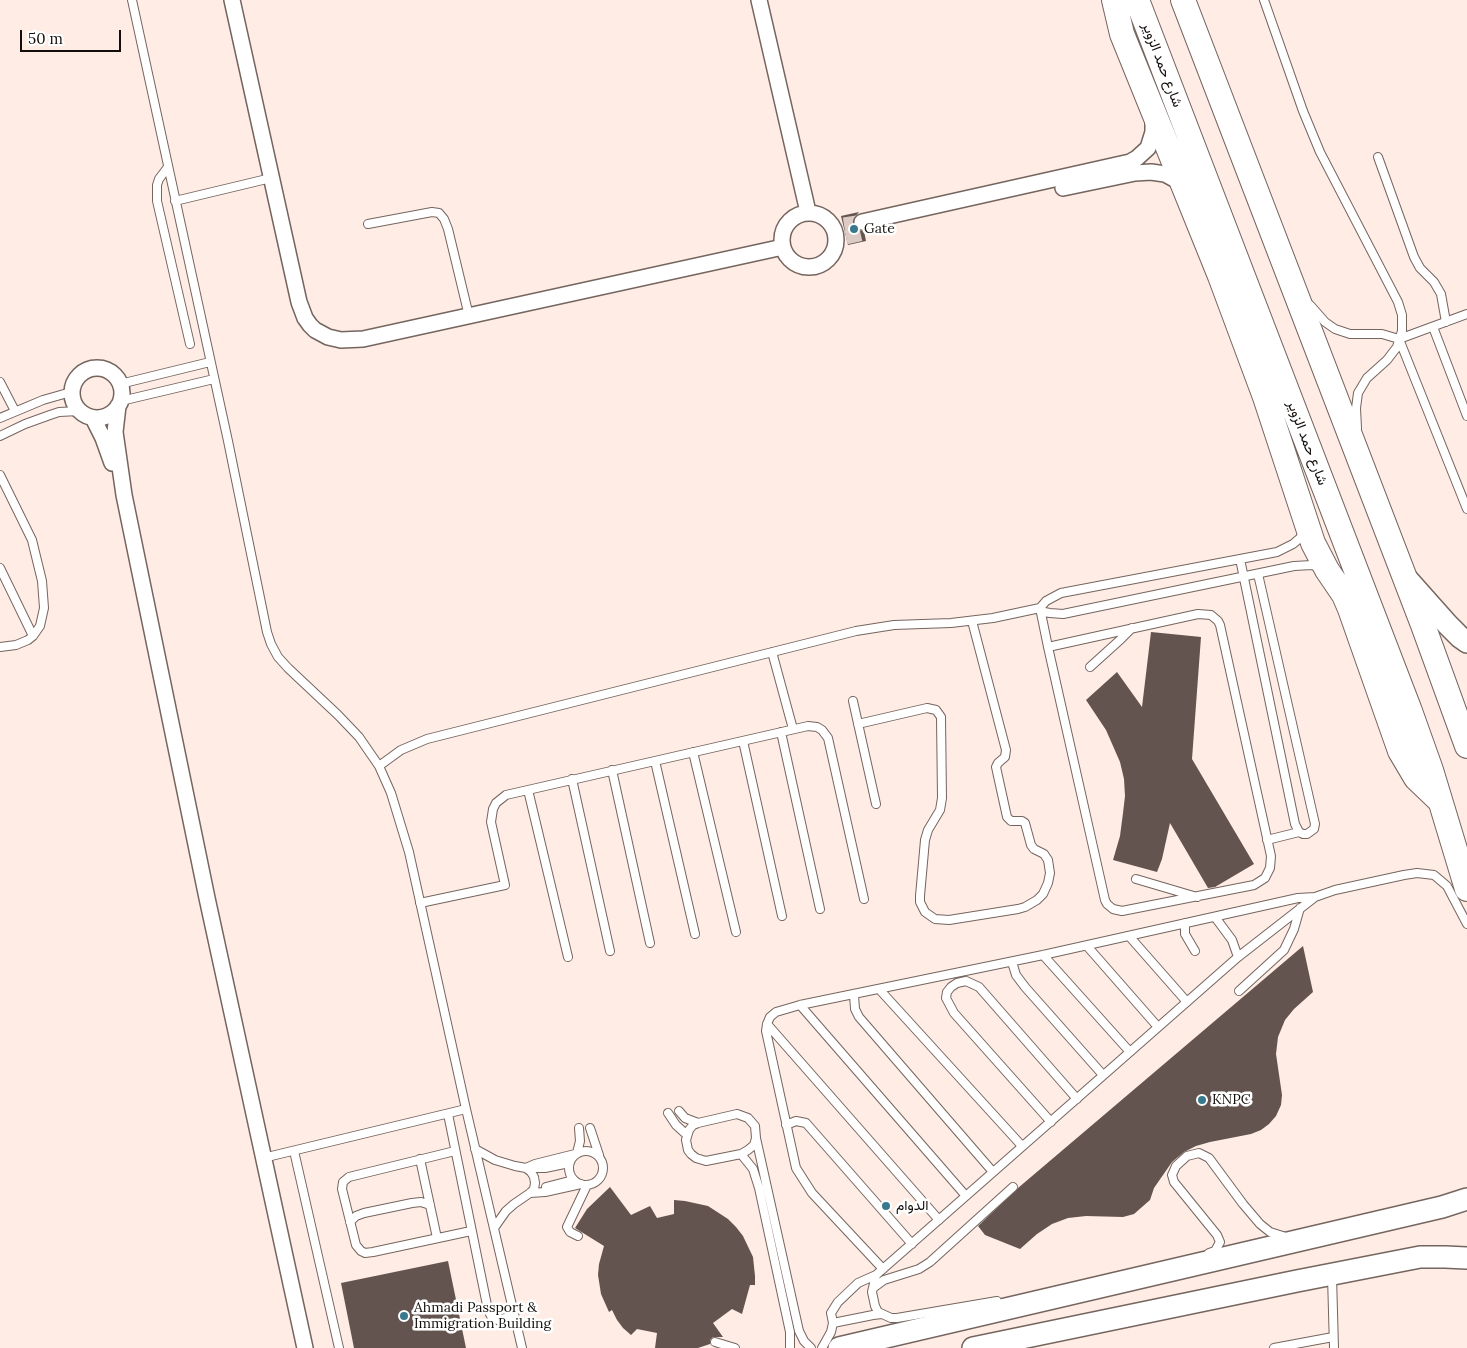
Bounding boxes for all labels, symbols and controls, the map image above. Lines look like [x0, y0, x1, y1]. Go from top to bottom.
scale bar [22, 20, 124, 52]
street label: شارع حمد الزوير [1138, 20, 1186, 110]
text: 50 m [28, 29, 63, 48]
place label: Gate [864, 221, 895, 237]
marker: Gate [848, 223, 860, 235]
street label: شارع حمد الزوير [1283, 398, 1331, 488]
place label: KNPC [1212, 1092, 1250, 1108]
marker: KNPC [1196, 1094, 1208, 1106]
place label: الدوام [896, 1198, 929, 1214]
marker: الدوام [880, 1200, 892, 1212]
place label: Ahmadi Passport & Immigration Building [414, 1300, 551, 1332]
marker: Ahmadi Passport & Immigration Building [398, 1310, 410, 1322]

